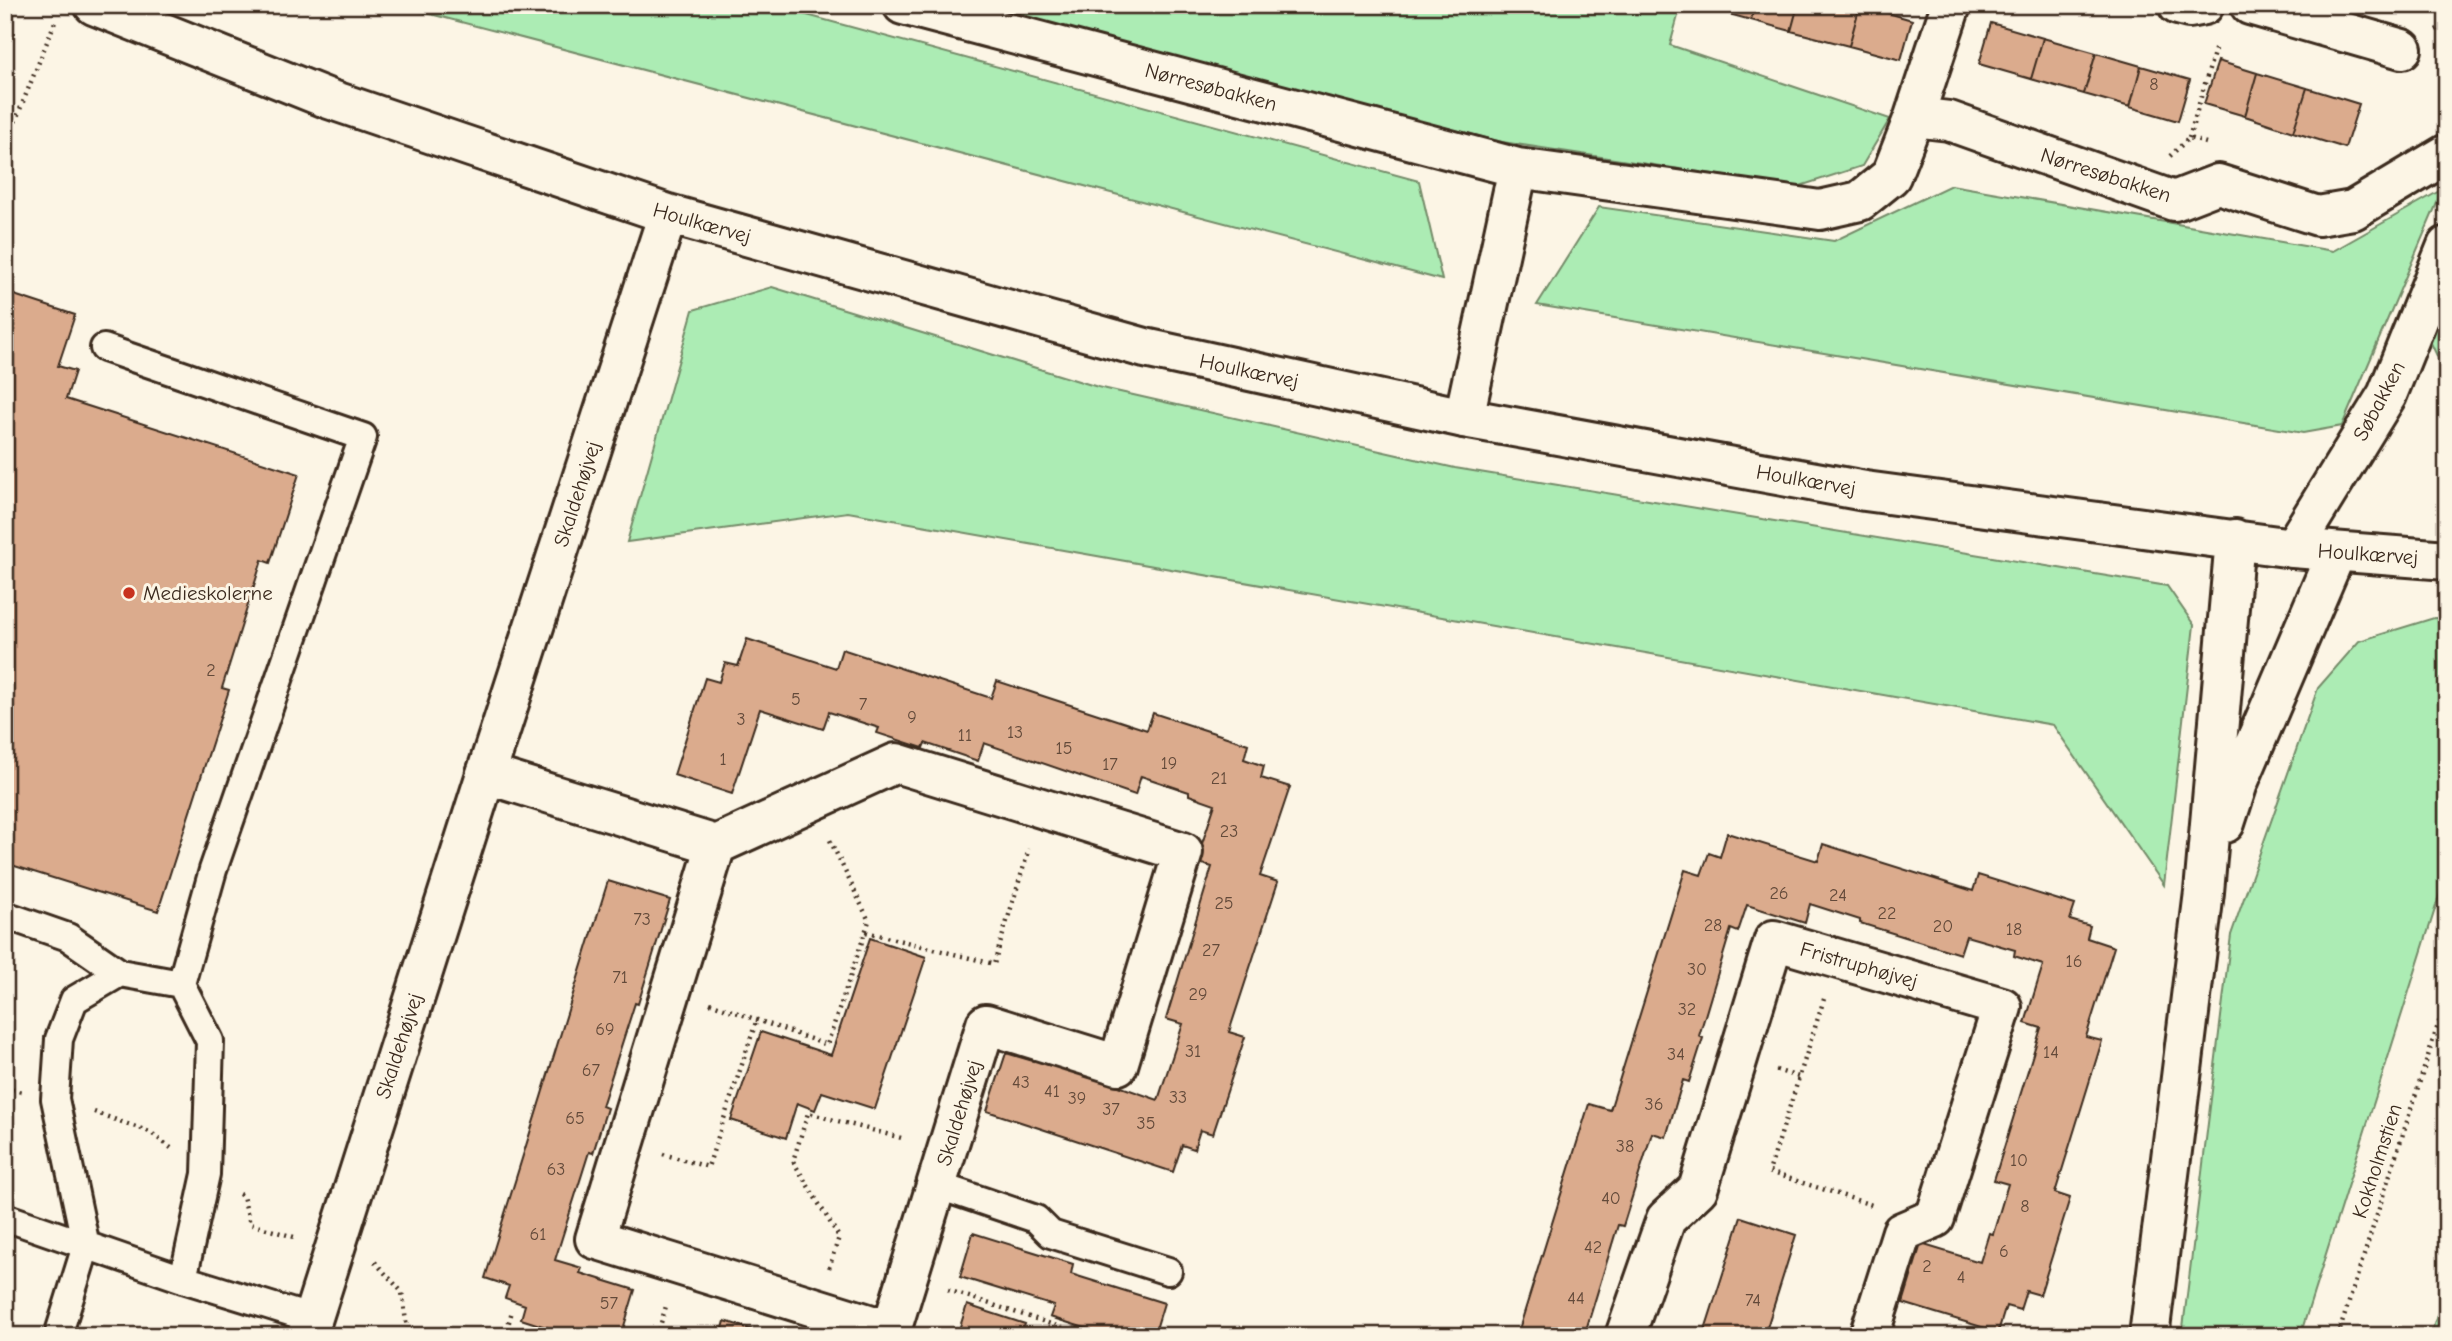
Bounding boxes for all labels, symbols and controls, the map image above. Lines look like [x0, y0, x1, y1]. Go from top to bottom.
street label: Nørresøbakken [1142, 58, 1280, 116]
house number: 8 [2149, 74, 2159, 95]
street label: Nørresøbakken [2038, 143, 2174, 207]
street label: Houlkærvej [650, 198, 754, 248]
street label: Houlkærvej [1197, 349, 1301, 393]
street label: Søbakken [2348, 357, 2410, 445]
street label: Skaldehøjvej [549, 438, 605, 550]
street label: Houlkærvej [1754, 459, 1858, 501]
street label: Houlkærvej [2317, 539, 2419, 569]
place label: Medieskolerne [143, 581, 273, 605]
marker: Medieskolerne [121, 585, 137, 601]
house number: 2 [206, 660, 216, 681]
house number: 5 [791, 689, 801, 710]
house number: 7 [859, 694, 868, 715]
house number: 9 [907, 707, 917, 728]
house number: 3 [736, 709, 746, 730]
house number: 13 [1007, 722, 1023, 743]
house number: 11 [958, 725, 972, 746]
house number: 15 [1056, 738, 1072, 759]
house number: 1 [719, 749, 727, 770]
house number: 19 [1161, 753, 1177, 774]
house number: 17 [1102, 754, 1118, 775]
house number: 21 [1211, 768, 1227, 789]
house number: 23 [1220, 821, 1238, 842]
house number: 26 [1769, 883, 1789, 904]
house number: 24 [1829, 885, 1847, 906]
house number: 25 [1214, 893, 1234, 914]
house number: 22 [1878, 903, 1896, 924]
house number: 73 [633, 909, 651, 930]
house number: 28 [1704, 915, 1722, 936]
house number: 20 [1933, 916, 1953, 937]
house number: 18 [2006, 919, 2022, 940]
street label: Fristruphøjvej [1797, 937, 1921, 993]
house number: 27 [1202, 940, 1220, 961]
house number: 16 [2066, 951, 2082, 972]
house number: 30 [1687, 959, 1707, 980]
house number: 71 [612, 967, 628, 988]
house number: 29 [1189, 984, 1207, 1005]
street label: Skaldehøjvej [371, 990, 427, 1102]
house number: 32 [1678, 999, 1696, 1020]
house number: 69 [595, 1019, 615, 1040]
house number: 31 [1185, 1041, 1201, 1062]
house number: 14 [2043, 1042, 2059, 1063]
house number: 34 [1667, 1044, 1685, 1065]
street label: Skaldehøjvej [932, 1057, 986, 1169]
house number: 67 [582, 1060, 601, 1081]
house number: 43 [1012, 1072, 1030, 1093]
house number: 41 [1044, 1081, 1060, 1102]
house number: 33 [1169, 1087, 1187, 1108]
house number: 39 [1068, 1088, 1086, 1109]
house number: 36 [1645, 1094, 1663, 1115]
house number: 37 [1102, 1099, 1120, 1120]
street label: Kokholmstien [2347, 1101, 2407, 1221]
house number: 65 [565, 1108, 585, 1129]
house number: 35 [1137, 1113, 1155, 1134]
house number: 38 [1616, 1136, 1634, 1157]
house number: 10 [2010, 1150, 2028, 1171]
house number: 63 [547, 1159, 565, 1180]
house number: 40 [1601, 1188, 1621, 1209]
house number: 8 [2020, 1196, 2030, 1217]
house number: 61 [530, 1224, 546, 1245]
house number: 42 [1584, 1237, 1602, 1258]
house number: 6 [1999, 1241, 2009, 1262]
house number: 2 [1922, 1256, 1932, 1277]
house number: 4 [1957, 1267, 1965, 1288]
house number: 44 [1567, 1288, 1585, 1309]
house number: 74 [1745, 1290, 1761, 1311]
house number: 57 [600, 1293, 619, 1314]

